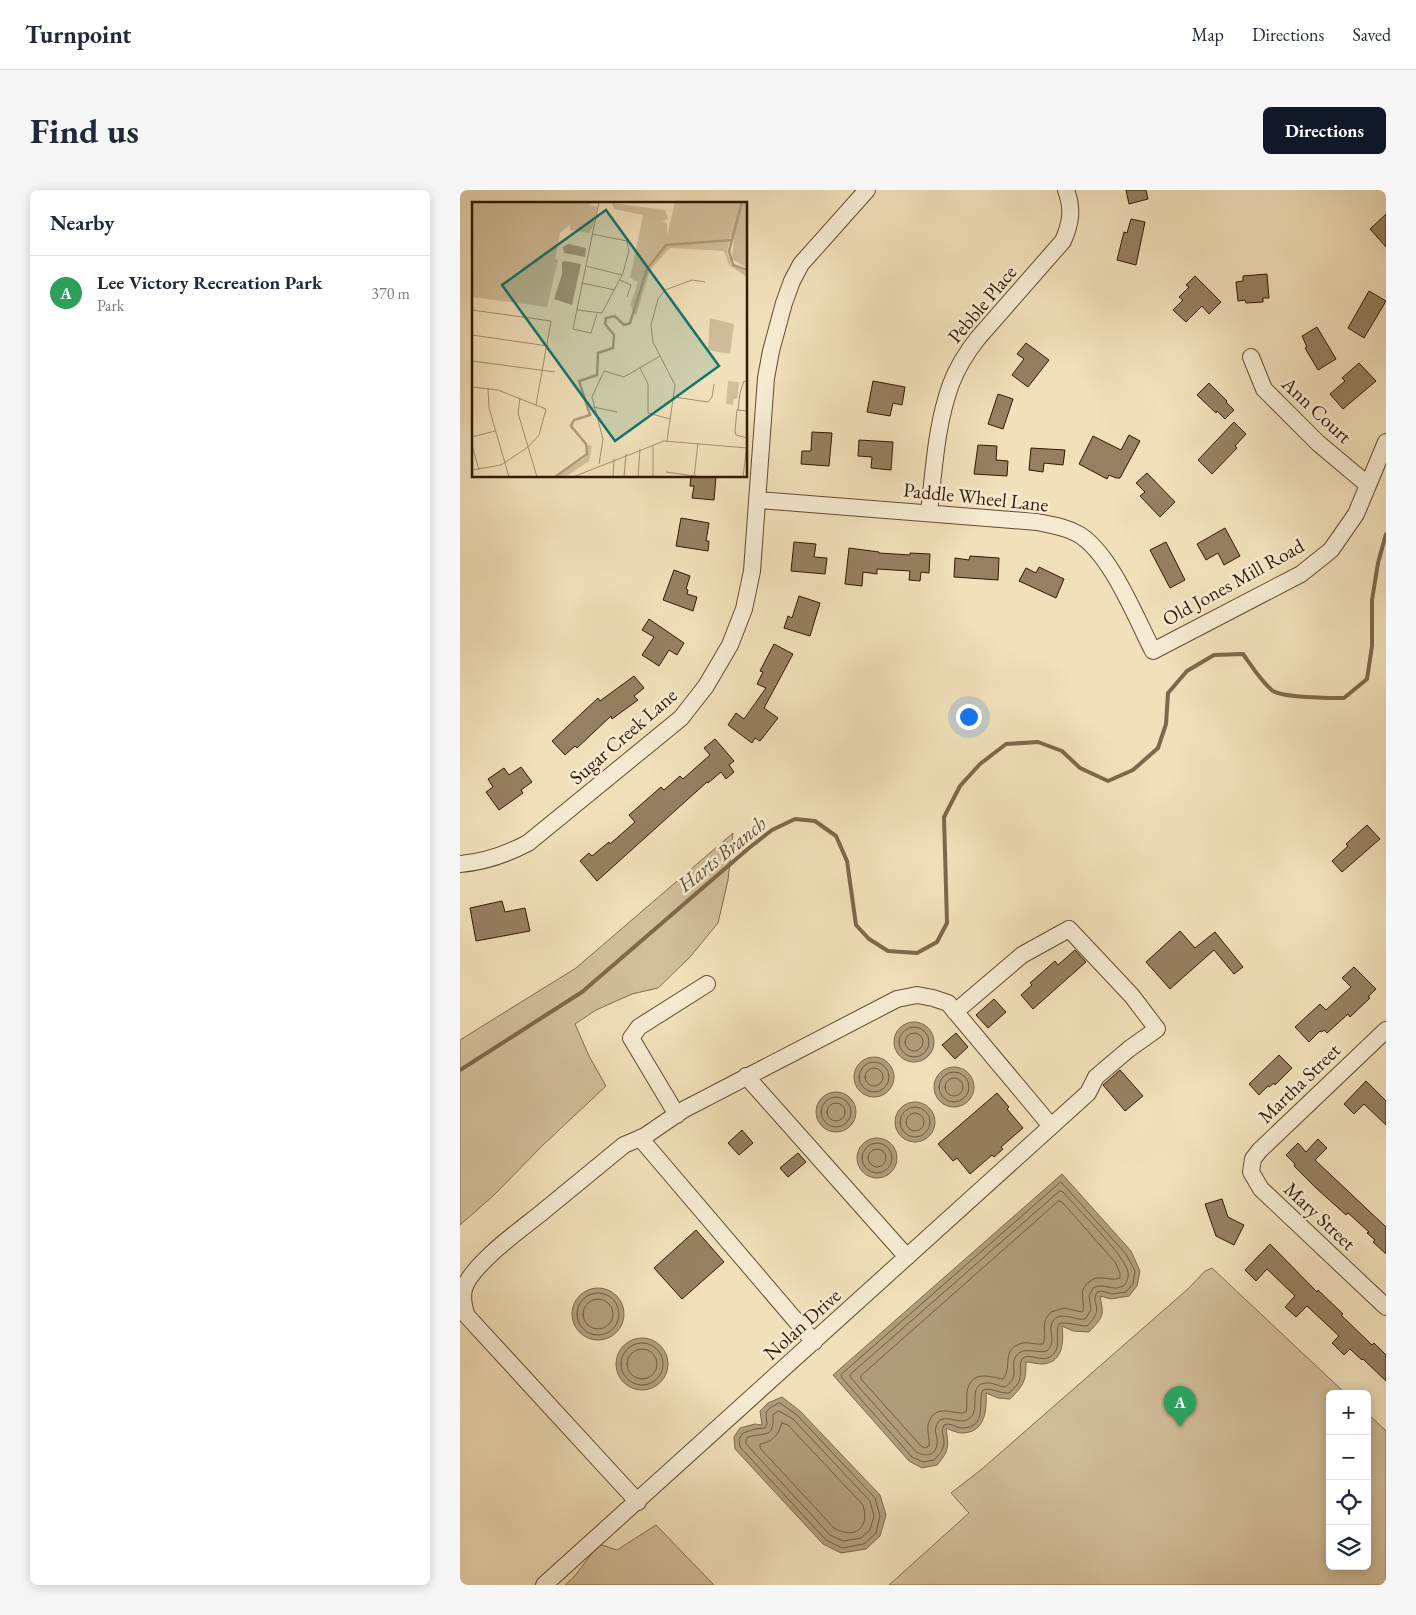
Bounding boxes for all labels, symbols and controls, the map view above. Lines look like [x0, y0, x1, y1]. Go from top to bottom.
text: Turnpoint [25, 19, 131, 50]
text: Map [1192, 23, 1224, 46]
text: Directions [1252, 23, 1324, 46]
text: Saved [1352, 23, 1391, 46]
button: Directions [1263, 107, 1386, 154]
text: Find us [30, 108, 139, 153]
inset map [472, 202, 748, 478]
text: Nearby [50, 209, 114, 236]
street label: Pebble Place [942, 259, 1022, 348]
text: Lee Victory Recreation Park [97, 270, 322, 295]
text: A [60, 283, 72, 304]
text: 370 m [371, 283, 410, 304]
text: Park [97, 295, 124, 316]
street label: Ann Court [1276, 370, 1358, 450]
street label: Paddle Wheel Lane [902, 476, 1050, 518]
street label: Old Jones Mill Road [1158, 532, 1309, 632]
street label: Sugar Creek Lane [564, 682, 683, 790]
your location [956, 704, 982, 730]
water label: Harts Branch [671, 810, 771, 898]
street label: Martha Street [1252, 1037, 1346, 1129]
street label: Mary Street [1279, 1176, 1362, 1256]
street label: Nolan Drive [758, 1282, 846, 1366]
pin: A [1164, 1386, 1196, 1427]
map controls [1326, 1390, 1371, 1570]
button: + [1326, 1390, 1371, 1435]
button: − [1326, 1435, 1371, 1480]
button: locate [1326, 1480, 1371, 1525]
button: layers [1326, 1525, 1371, 1570]

